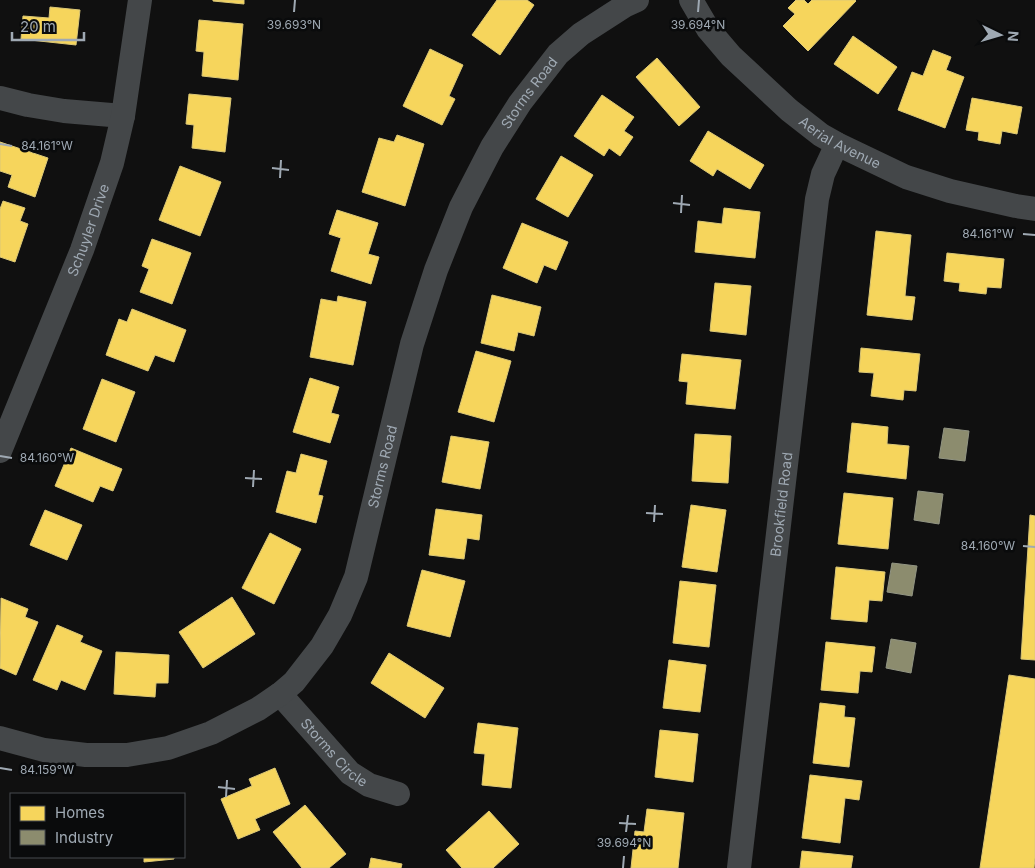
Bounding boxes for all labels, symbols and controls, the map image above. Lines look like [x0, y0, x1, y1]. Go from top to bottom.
scale bar [12, 10, 85, 42]
north arrow [975, 10, 1025, 60]
text: 20 m [20, 17, 56, 36]
text: 39.693°N [267, 17, 321, 32]
text: 39.694°N [671, 17, 725, 32]
text: N [1005, 30, 1022, 42]
street label: Storms Road [497, 53, 561, 132]
street label: Aerial Avenue [796, 112, 884, 172]
text: 84.161°W [21, 138, 73, 153]
street label: Schuyler Drive [63, 181, 112, 279]
text: 84.161°W [962, 226, 1014, 241]
street label: Storms Road [364, 423, 400, 510]
text: 84.160°W [20, 450, 74, 465]
street label: Brookfield Road [766, 451, 795, 558]
text: 84.160°W [961, 538, 1015, 553]
street label: Storms Circle [297, 715, 371, 790]
text: 84.159°W [20, 762, 74, 777]
legend [10, 793, 185, 858]
text: Homes [55, 803, 105, 822]
text: Industry [55, 828, 114, 847]
text: 39.694°N [597, 835, 651, 850]

